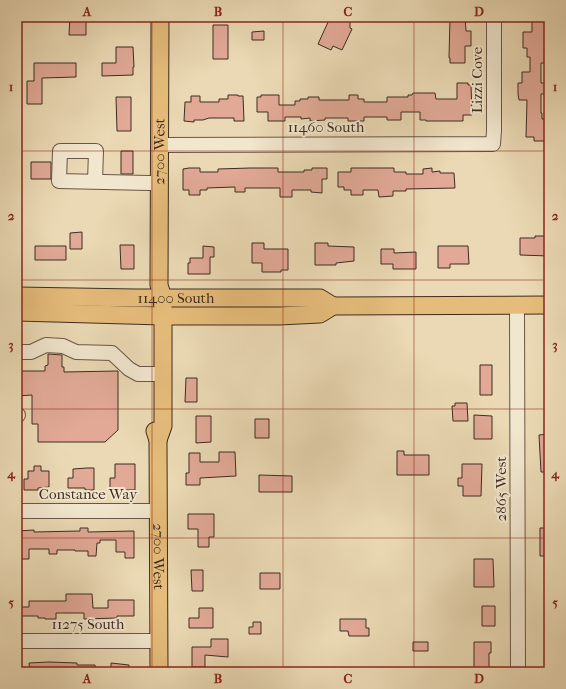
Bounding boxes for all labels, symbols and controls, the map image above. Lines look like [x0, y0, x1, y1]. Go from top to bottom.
text: A [82, 4, 92, 19]
text: B [214, 4, 223, 19]
text: C [344, 4, 353, 19]
text: D [474, 4, 484, 19]
street label: Lizzi Cove [468, 46, 486, 113]
text: 1 [9, 79, 14, 94]
text: 1 [553, 79, 558, 94]
street label: 2700 West [150, 117, 169, 185]
street label: 11460 South [288, 118, 365, 136]
text: 2 [8, 208, 15, 223]
text: 2 [552, 208, 559, 223]
street label: 11400 South [138, 289, 215, 307]
text: 3 [8, 337, 14, 353]
text: 3 [552, 337, 558, 353]
street label: 2865 West [492, 456, 510, 522]
text: 4 [6, 466, 16, 482]
text: 4 [550, 466, 560, 482]
street label: Constance Way [39, 485, 138, 503]
street label: 2700 West [149, 523, 168, 591]
text: 5 [8, 595, 14, 610]
text: 5 [552, 595, 558, 610]
street label: 11275 South [52, 615, 125, 633]
text: A [82, 671, 92, 686]
text: B [214, 671, 223, 686]
text: C [344, 671, 353, 686]
text: D [474, 671, 484, 686]

